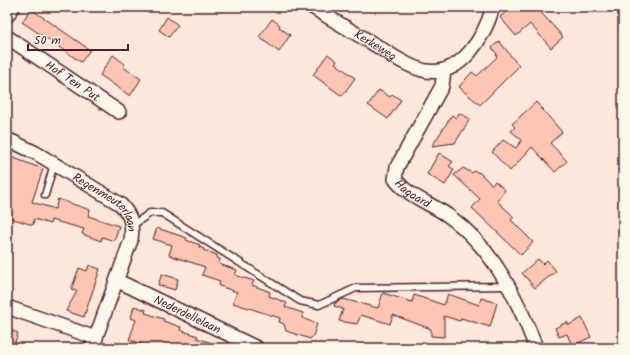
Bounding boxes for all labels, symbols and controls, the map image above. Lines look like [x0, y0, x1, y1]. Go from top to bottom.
street label: Kerkeweg [350, 25, 401, 66]
scale bar [28, 26, 128, 52]
text: 50 m [34, 31, 61, 50]
street label: Hof Ten Put [41, 56, 104, 107]
street label: Regenmeuterlaan [69, 168, 141, 232]
street label: Hagaard [390, 175, 435, 213]
street label: Nederdellelaan [151, 290, 224, 339]

